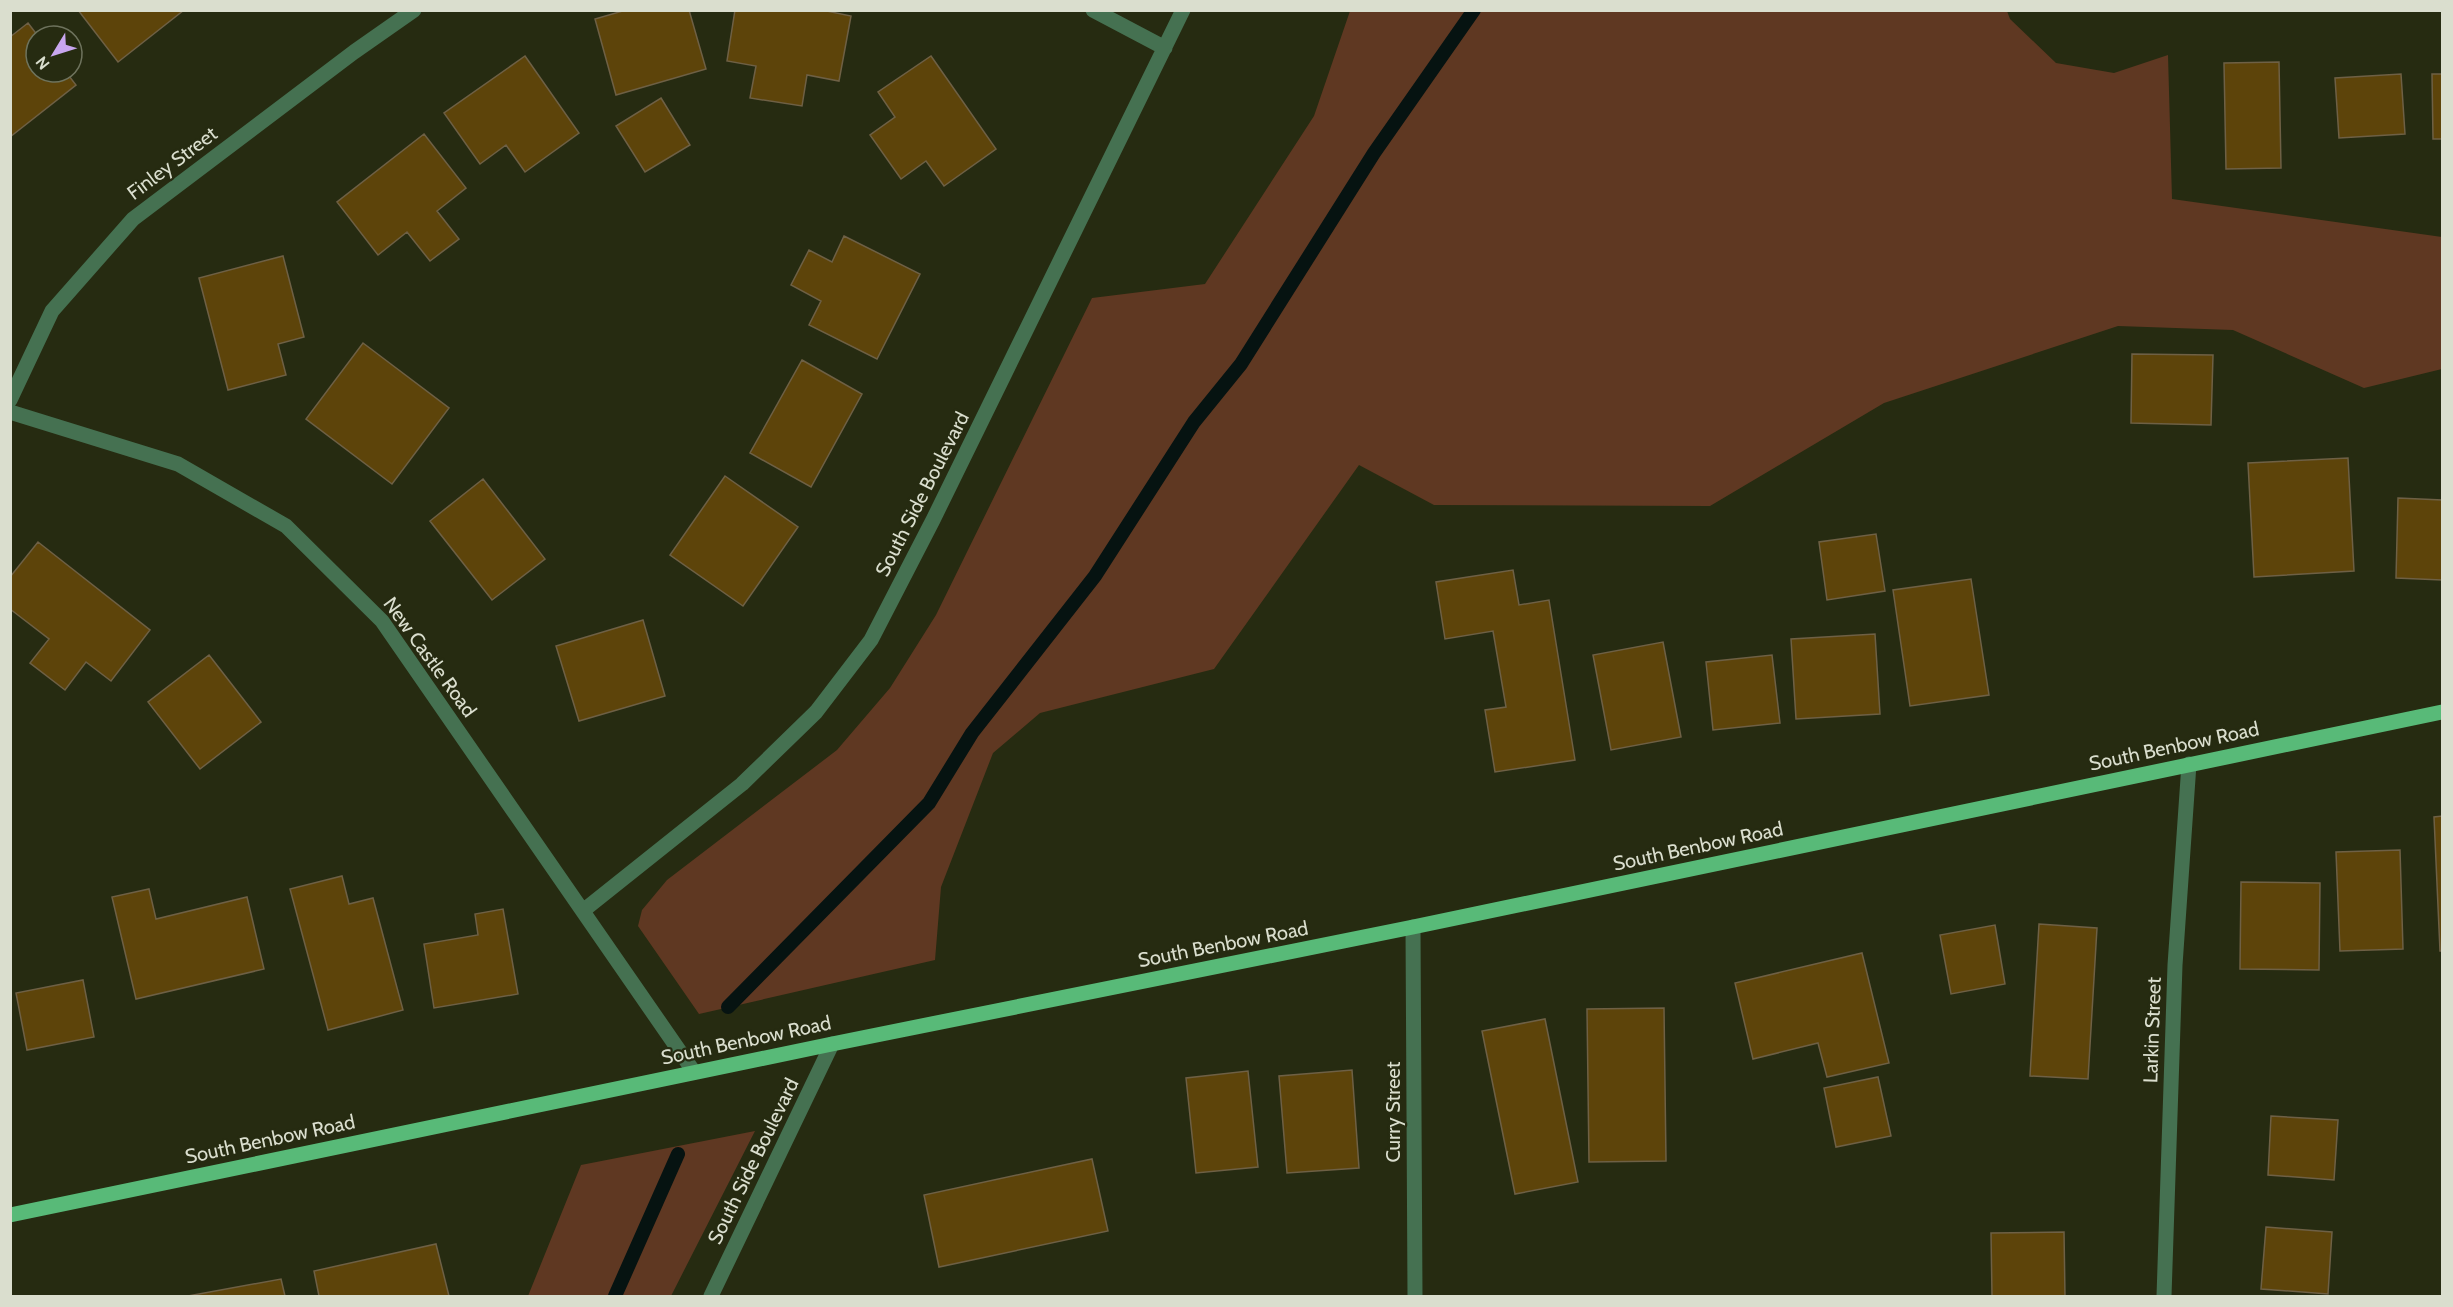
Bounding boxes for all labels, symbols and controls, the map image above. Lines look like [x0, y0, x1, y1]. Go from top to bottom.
north arrow [24, 24, 84, 84]
text: N [32, 53, 54, 73]
street label: Finley Street [122, 121, 222, 205]
street label: South Side Boulevard [870, 408, 974, 580]
street label: New Castle Road [378, 592, 482, 722]
street label: South Benbow Road [2087, 716, 2261, 776]
street label: South Benbow Road [1611, 816, 1785, 876]
street label: South Benbow Road [1136, 916, 1310, 972]
street label: Larkin Street [2138, 976, 2166, 1084]
street label: South Benbow Road [659, 1010, 833, 1070]
street label: Curry Street [1381, 1061, 1405, 1163]
street label: South Side Boulevard [702, 1074, 804, 1248]
street label: South Benbow Road [183, 1109, 357, 1169]

